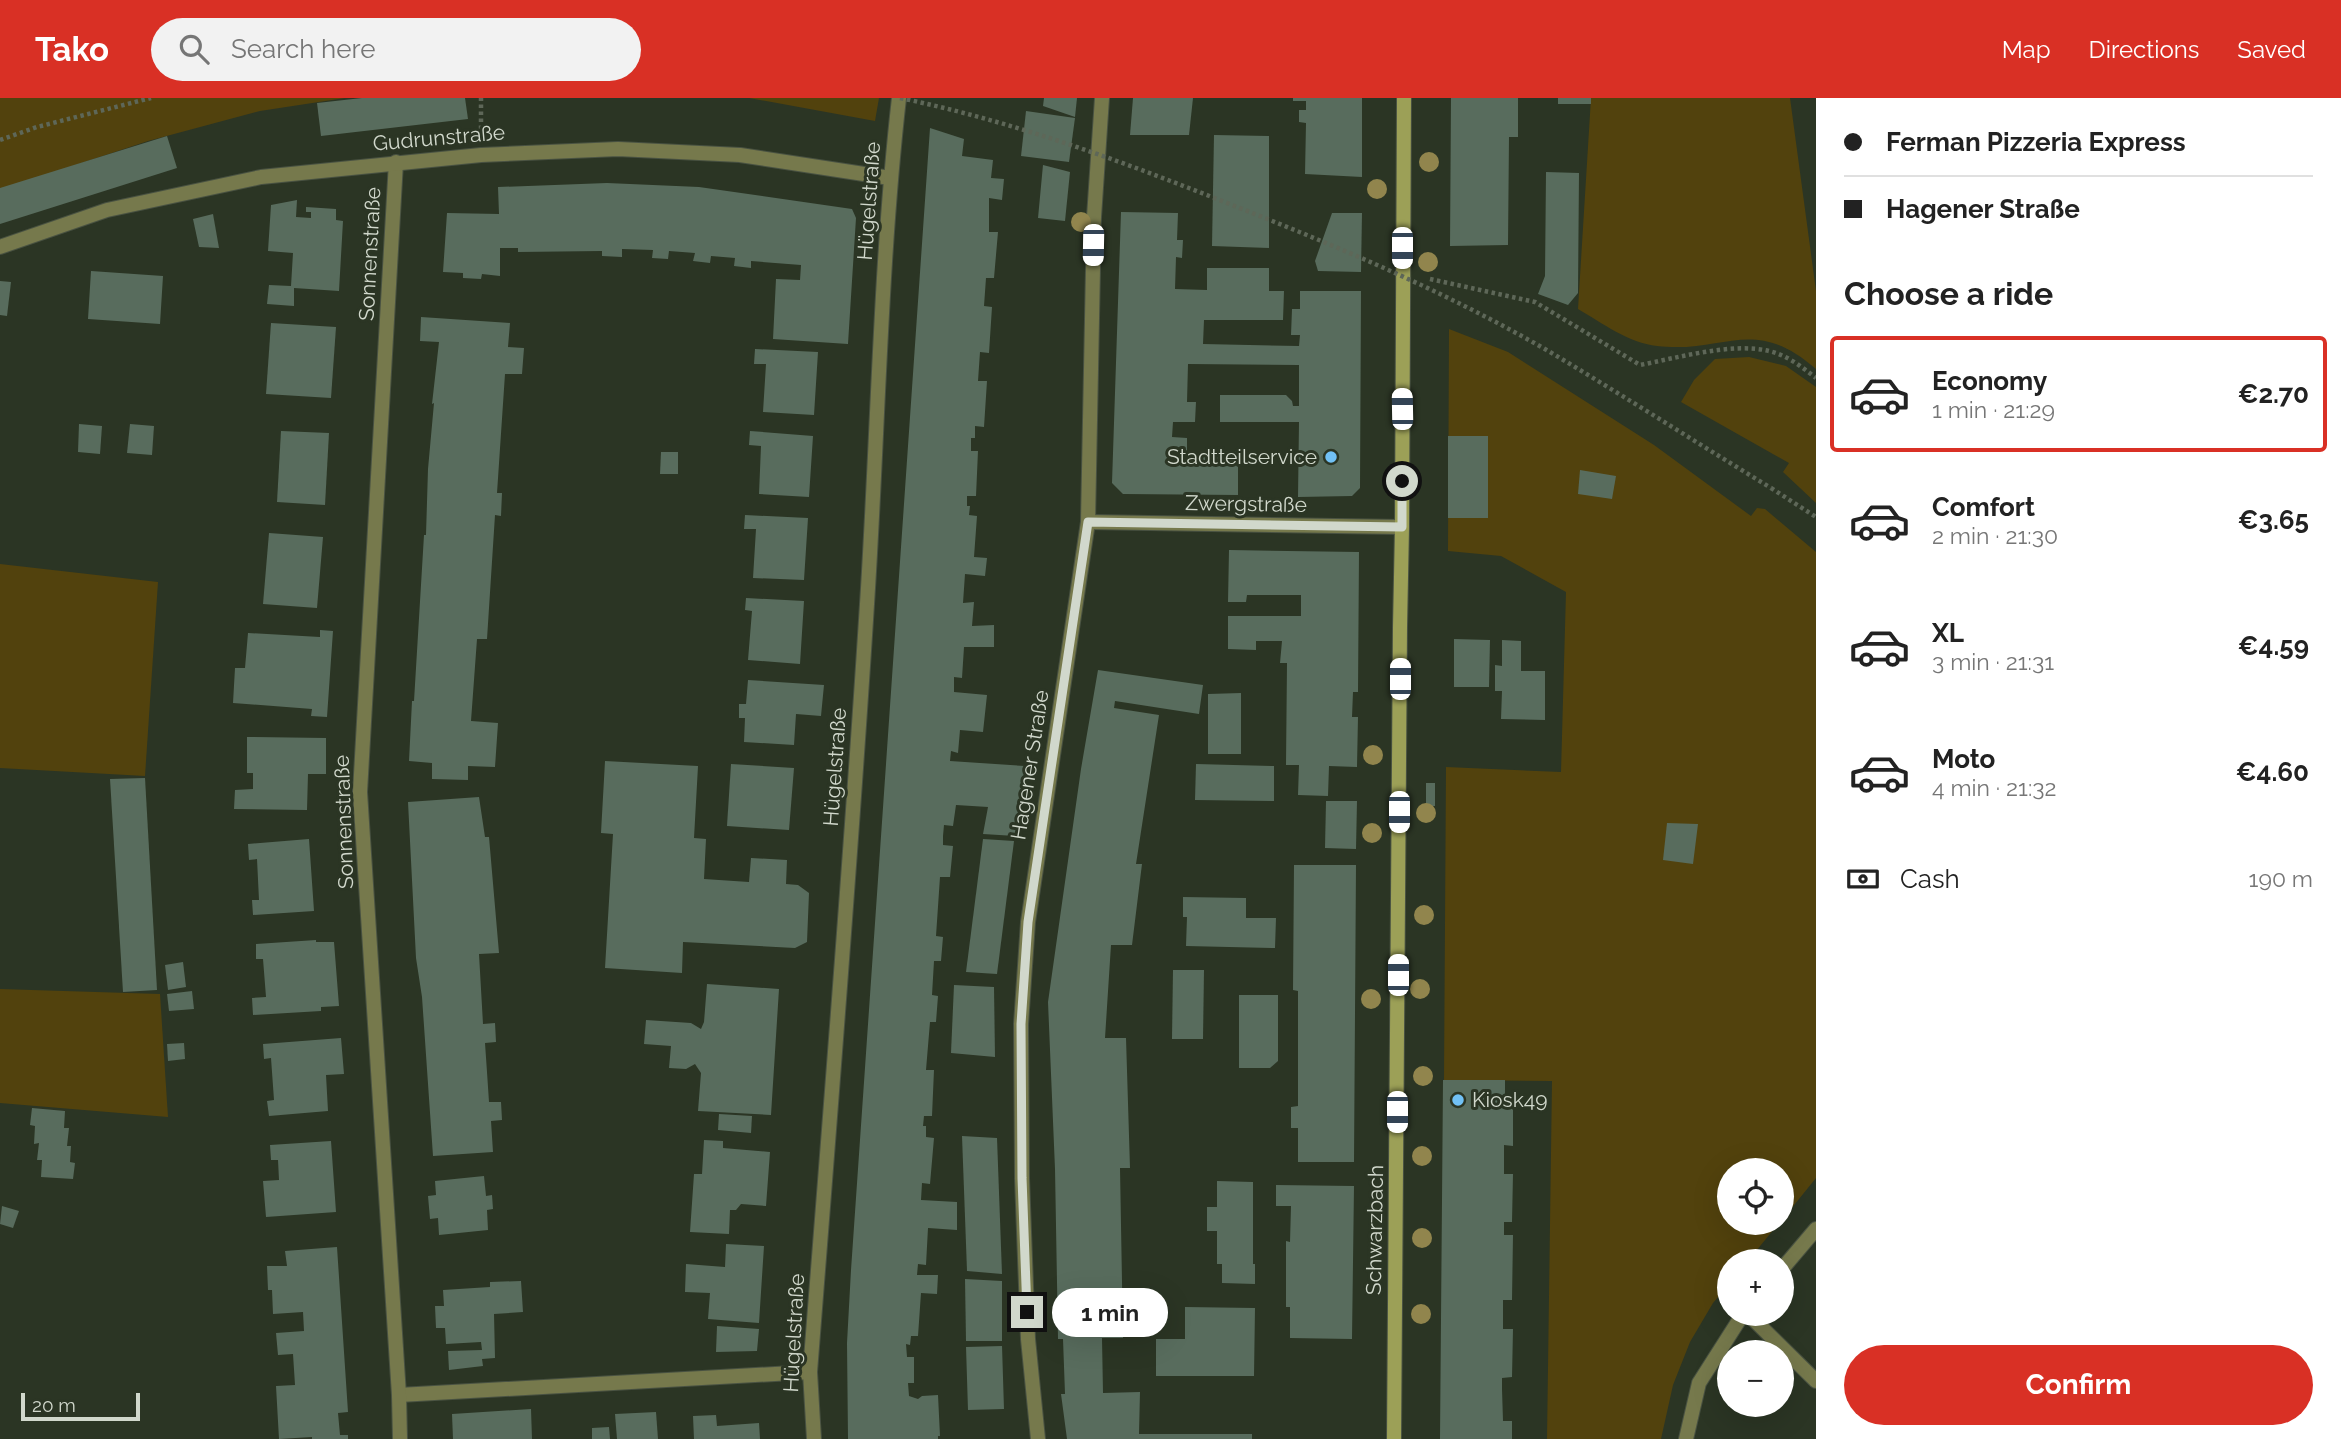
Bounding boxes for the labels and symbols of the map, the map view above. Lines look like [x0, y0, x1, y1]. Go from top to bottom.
street label: Gudrunstraße [372, 119, 506, 156]
street label: Hügelstraße [852, 141, 885, 261]
street label: Sonnenstraße [354, 186, 385, 322]
car [1083, 224, 1104, 266]
car [1392, 227, 1413, 269]
car [1392, 388, 1413, 430]
place label: Stadtteilservice [1167, 444, 1317, 469]
marker: Stadtteilservice [1323, 449, 1339, 465]
route start [1386, 465, 1418, 497]
street label: Zwergstraße [1185, 490, 1307, 517]
car [1390, 658, 1411, 700]
street label: Hagener Straße [1005, 688, 1054, 842]
street label: Hügelstraße [818, 707, 851, 827]
street label: Sonnenstraße [329, 755, 358, 889]
car [1389, 791, 1410, 833]
car [1388, 954, 1409, 996]
place label: Kiosk49 [1472, 1087, 1548, 1112]
car [1387, 1091, 1408, 1133]
marker: Kiosk49 [1450, 1092, 1466, 1108]
street label: Schwarzbach [1361, 1165, 1388, 1295]
street label: Hügelstraße [778, 1273, 809, 1393]
callout: 1 min [1052, 1288, 1167, 1336]
route end [1011, 1296, 1043, 1328]
scale bar [21, 1390, 140, 1422]

